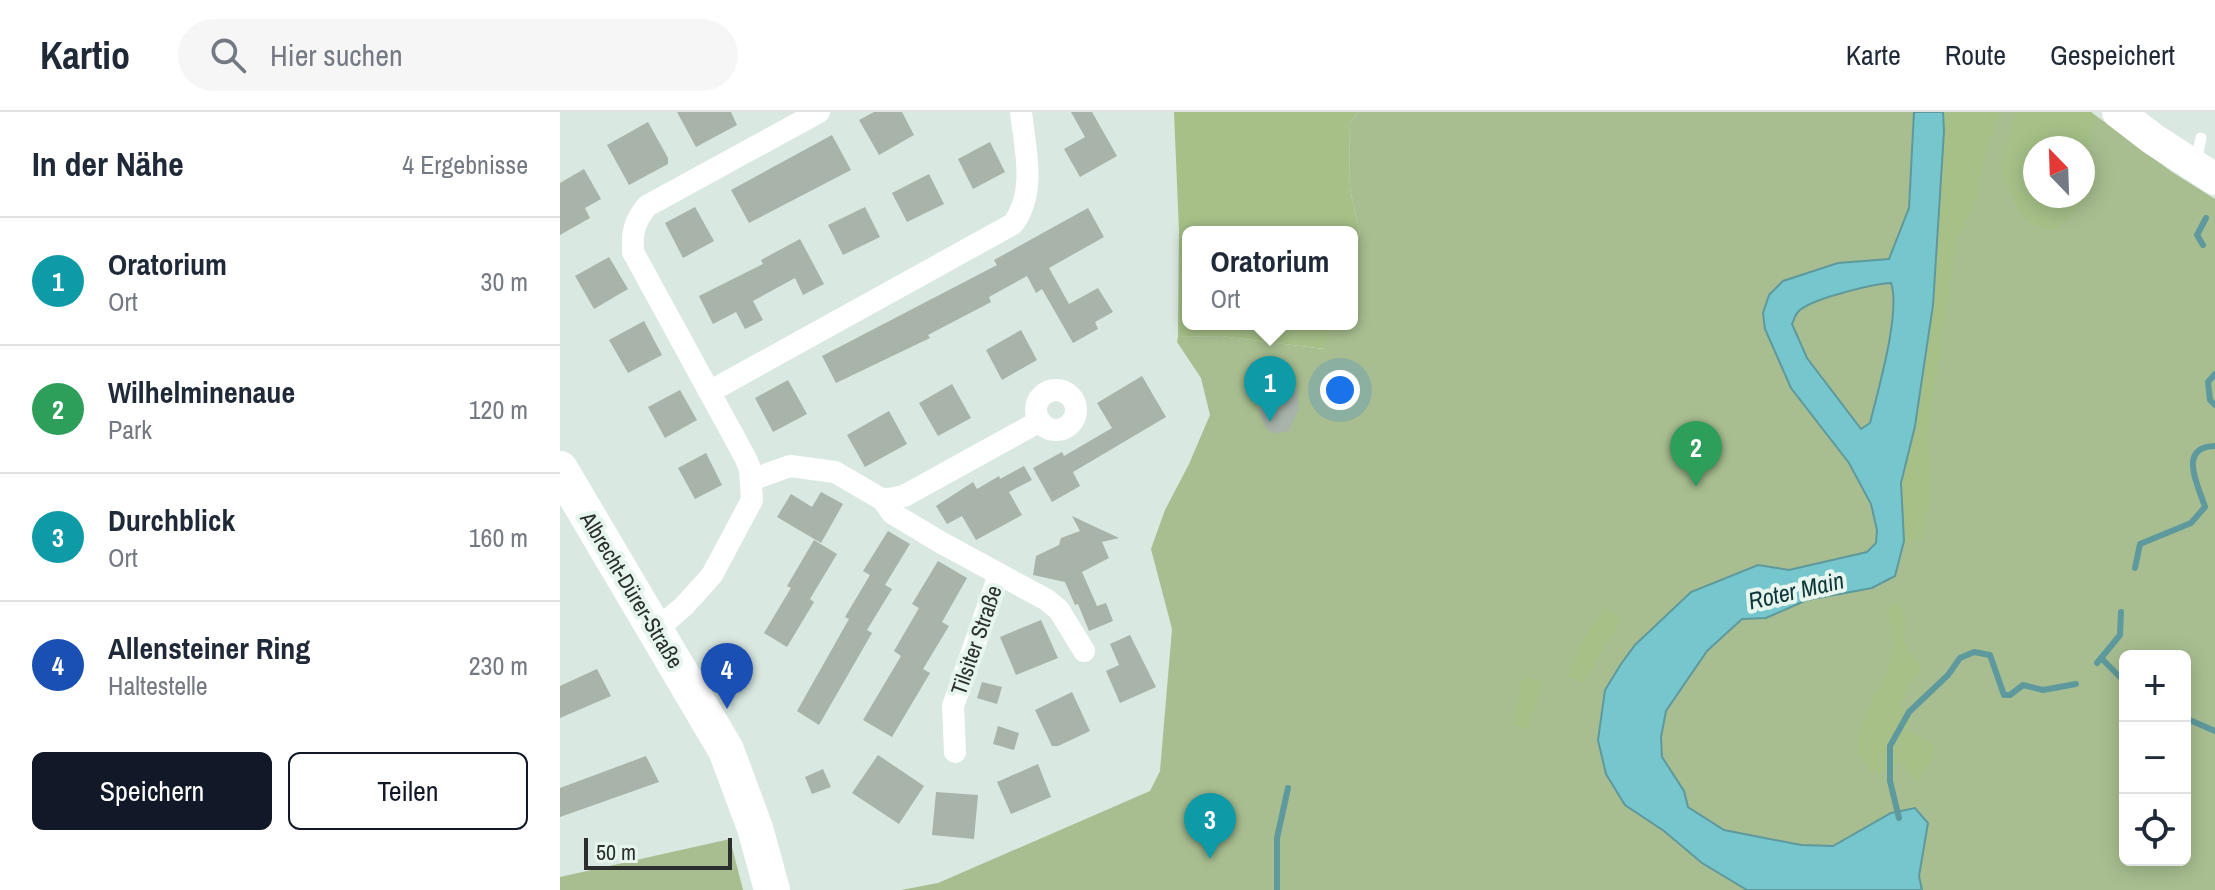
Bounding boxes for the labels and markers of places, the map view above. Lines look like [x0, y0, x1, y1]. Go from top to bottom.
pin: 1 [1244, 356, 1296, 422]
pin: 2 [1670, 421, 1722, 487]
pin: 4 [701, 643, 753, 709]
pin: 3 [1184, 793, 1236, 859]

